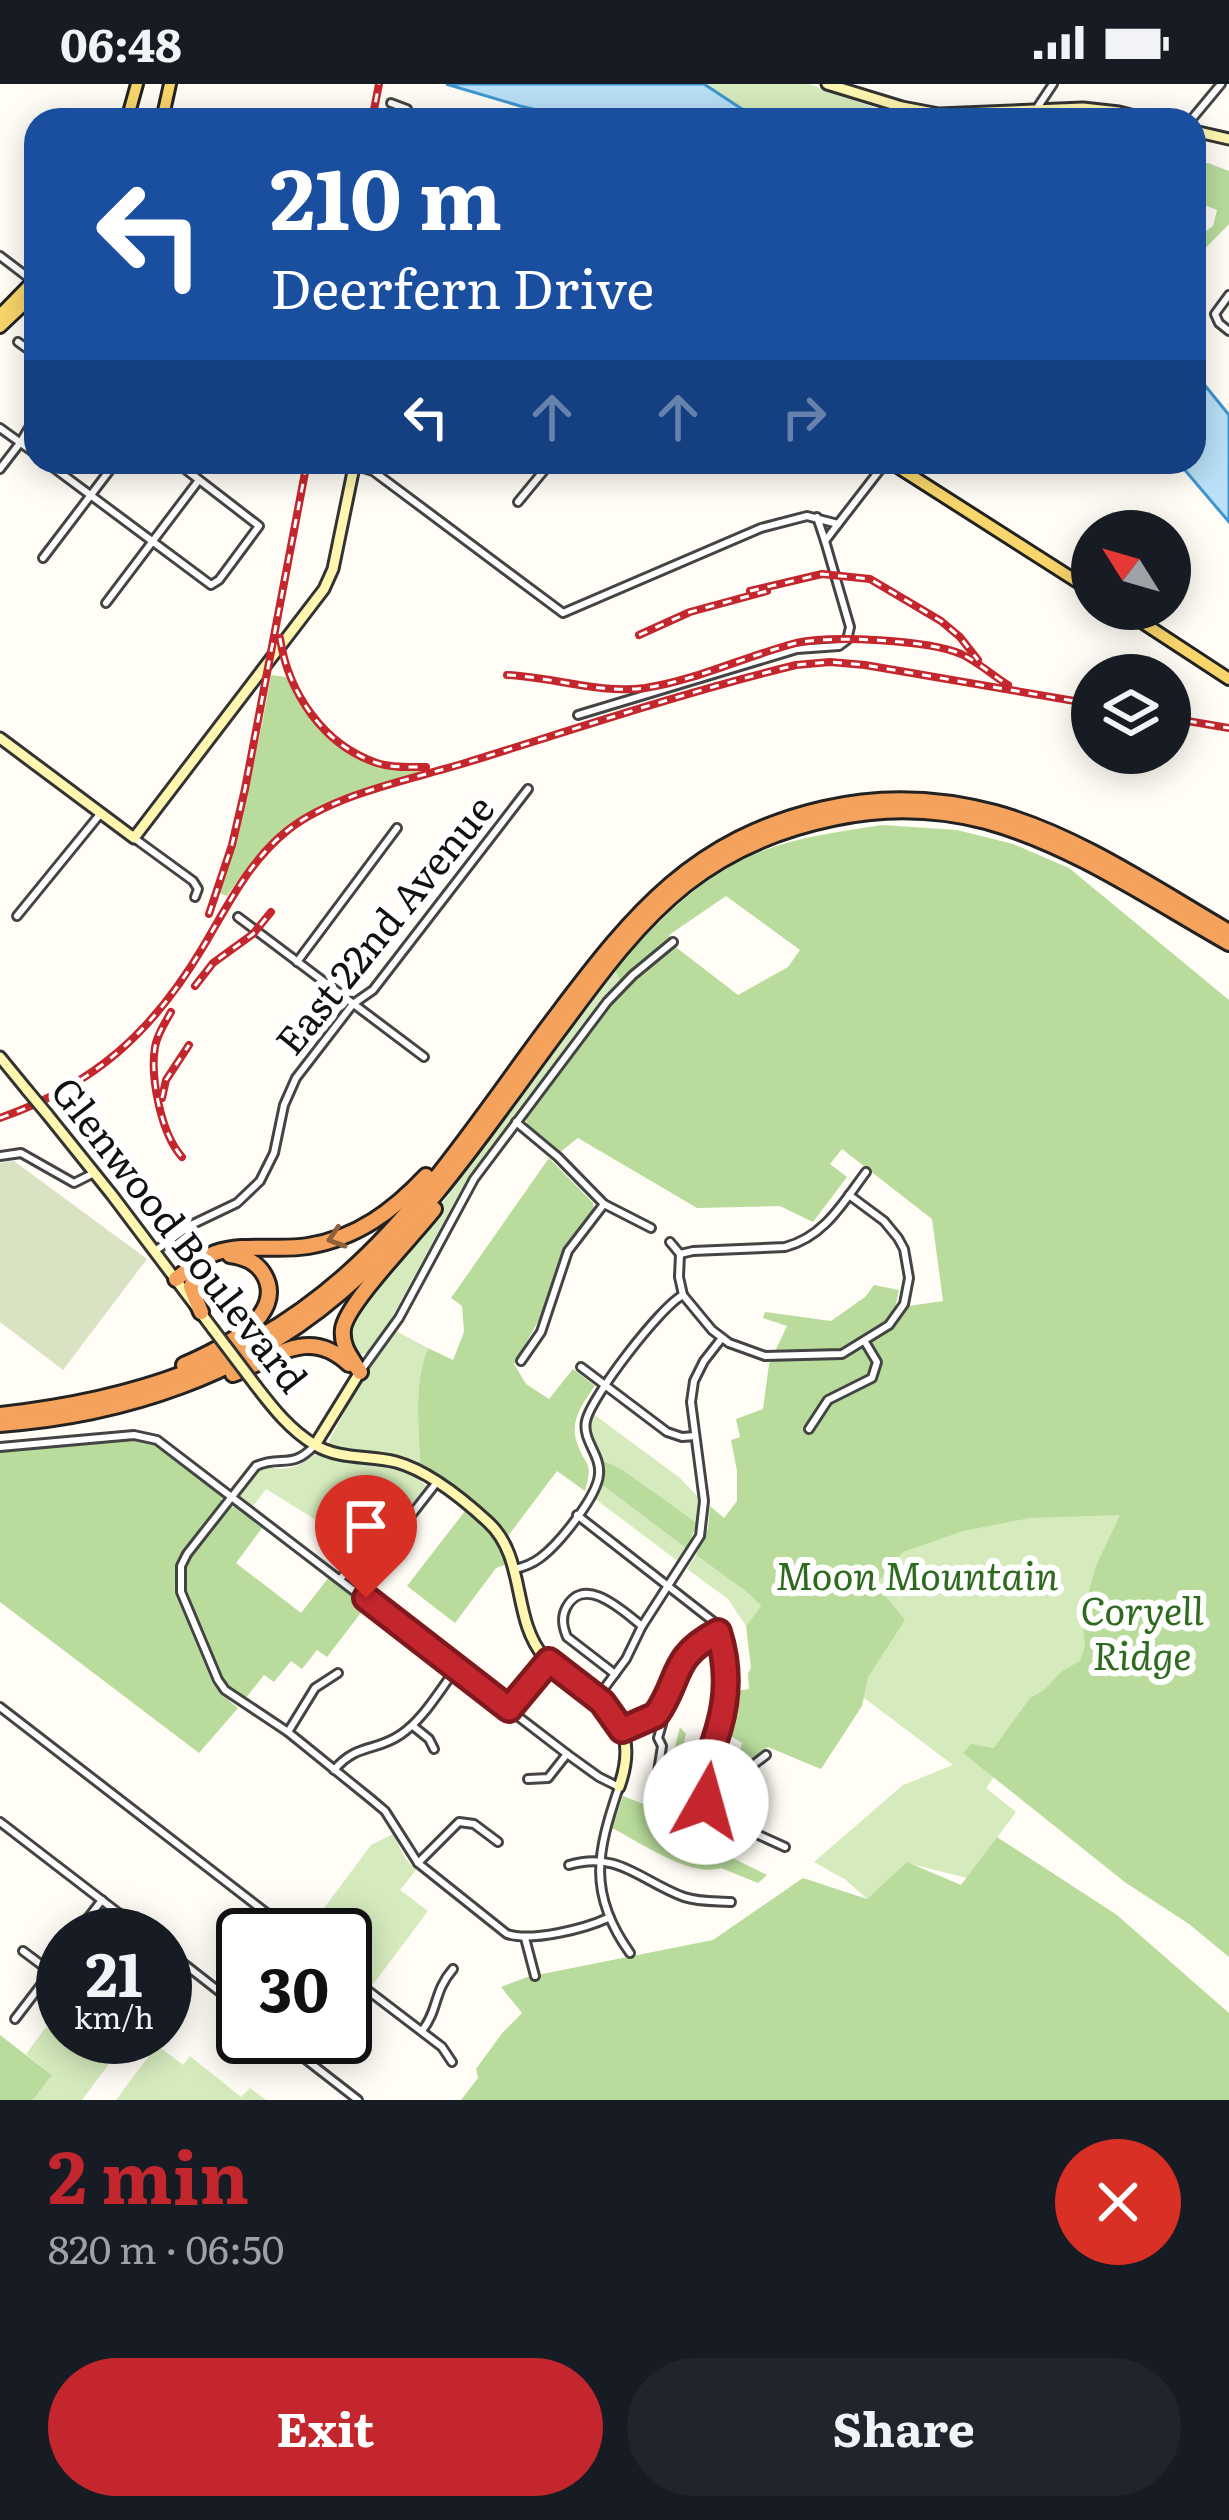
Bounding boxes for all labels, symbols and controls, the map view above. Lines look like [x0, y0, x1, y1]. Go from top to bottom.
text: 06:48 [60, 9, 182, 76]
text: 210 m [270, 131, 502, 256]
icon: left [72, 156, 228, 312]
text: Deerfern Drive [270, 245, 654, 326]
icon: left [393, 384, 459, 450]
icon: ahead [519, 384, 585, 450]
icon: ahead [645, 384, 711, 450]
icon: right [771, 384, 837, 450]
north arrow [1071, 510, 1191, 630]
map controls [1071, 510, 1191, 774]
button: layers [1071, 654, 1191, 774]
street label: East 22nd Avenue [259, 781, 506, 1066]
street label: Glenwood Boulevard [39, 1063, 323, 1404]
one-way arrow [326, 1224, 347, 1249]
pin [315, 1475, 417, 1598]
icon: arrive [333, 1493, 399, 1559]
park label: Moon Mountain [775, 1544, 1059, 1602]
park label: Coryell Ridge [1080, 1579, 1204, 1682]
position arrow [643, 1739, 769, 1865]
speed limit sign: 30 [216, 1908, 372, 2064]
text: 21 [85, 1926, 143, 2015]
text: km/h [74, 1994, 154, 2038]
text: 2 min [48, 2119, 249, 2226]
button: close [1055, 2139, 1181, 2265]
text: 820 m · 06:50 [48, 2218, 284, 2276]
button: Exit [48, 2358, 603, 2496]
button: Share [627, 2358, 1181, 2496]

